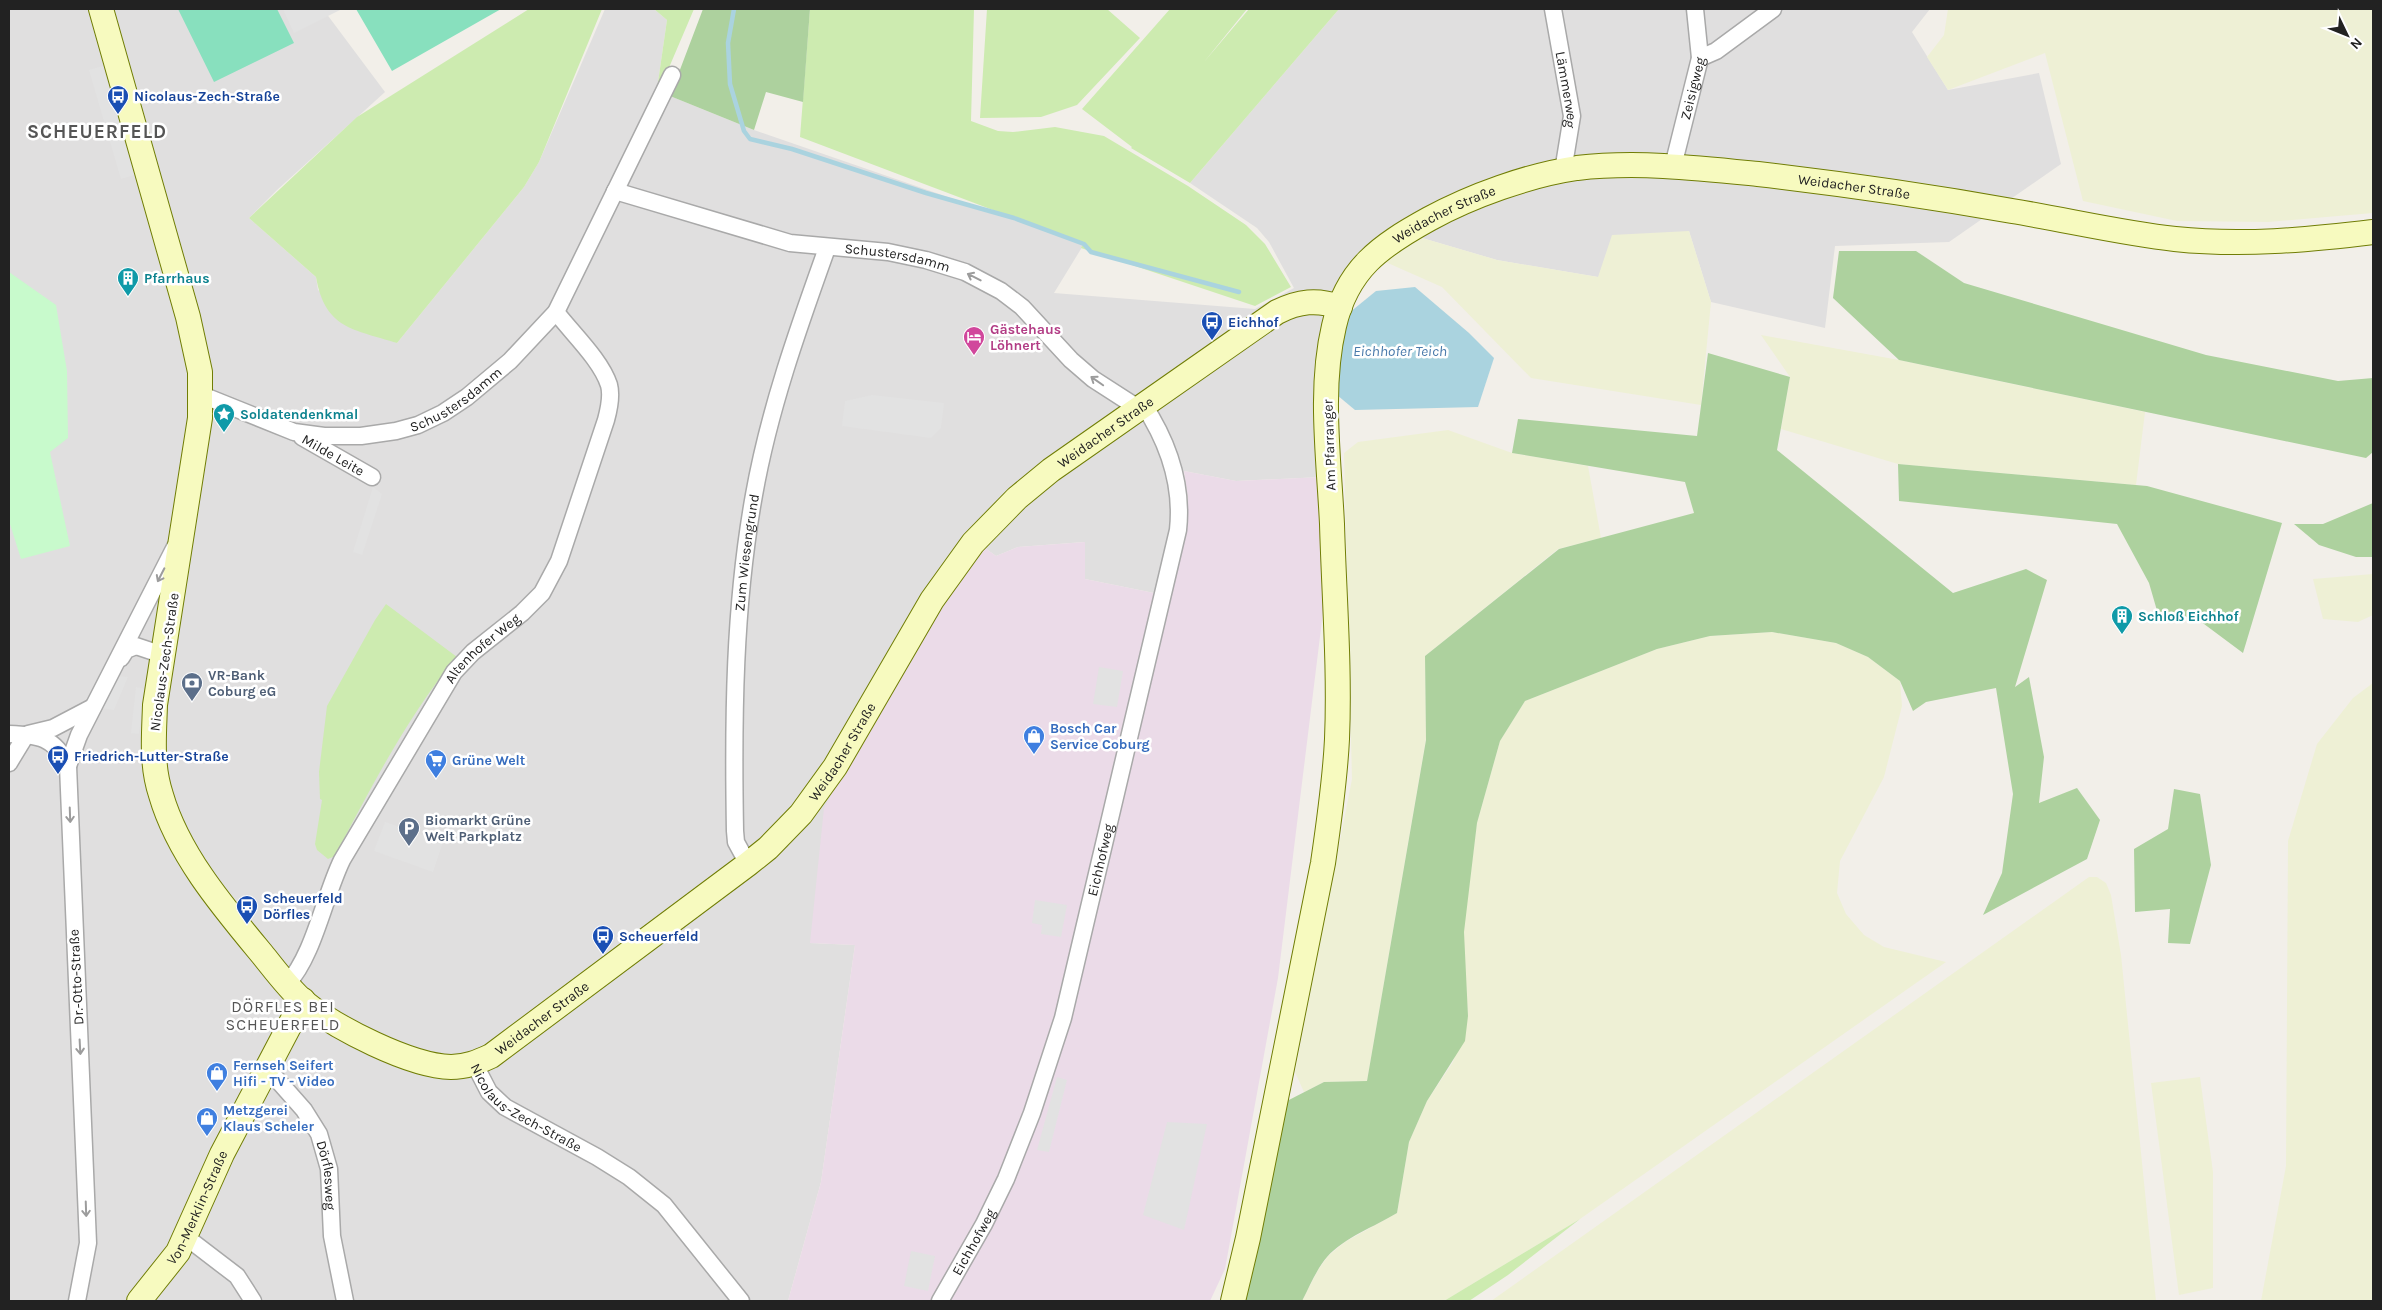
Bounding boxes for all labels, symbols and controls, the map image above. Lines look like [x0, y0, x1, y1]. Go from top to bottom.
north arrow [2322, 10, 2372, 60]
text: N [2346, 34, 2366, 53]
street label: Lämmerweg [1552, 50, 1580, 130]
street label: Zeisigweg [1677, 55, 1709, 122]
bus stop icon: Nicolaus-Zech-Straße [106, 84, 130, 115]
place label: Nicolaus-Zech-Straße [134, 88, 280, 105]
district label: SCHEUERFELD [27, 121, 167, 143]
street label: Weidacher Straße [1797, 171, 1911, 203]
street label: Weidacher Straße [1389, 182, 1498, 248]
street label: Schustersdamm [844, 240, 952, 276]
building icon: Pfarrhaus [116, 266, 140, 297]
place label: Pfarrhaus [144, 270, 210, 287]
one-way arrow [967, 271, 982, 281]
bus stop icon: Eichhof [1200, 310, 1224, 341]
place label: Eichhof [1228, 314, 1280, 331]
place label: Gästehaus Löhnert [990, 321, 1061, 354]
hotel icon: Gästehaus Löhnert [962, 325, 986, 356]
water label: Eichhofer Teich [1353, 342, 1447, 360]
street label: Schustersdamm [408, 364, 505, 436]
one-way arrow [1090, 376, 1104, 386]
street label: Weidacher Straße [1054, 393, 1157, 472]
street label: Am Pfarranger [1319, 398, 1340, 491]
place icon: Soldatendenkmal [212, 402, 236, 433]
place label: Soldatendenkmal [240, 406, 358, 423]
street label: Milde Leite [299, 431, 367, 480]
street label: Zum Wiesengrund [731, 493, 763, 612]
one-way arrow [155, 567, 165, 582]
street label: Nicolaus-Zech-Straße [146, 592, 183, 732]
building icon: Schloß Eichhof [2110, 604, 2134, 635]
place label: Schloß Eichhof [2138, 608, 2239, 625]
street label: Altenhofer Weg [441, 610, 524, 686]
place label: VR-Bank Coburg eG [208, 667, 276, 700]
bank icon: VR-Bank Coburg eG [180, 671, 204, 702]
street label: Weidacher Straße [805, 700, 880, 805]
place label: Bosch Car Service Coburg [1050, 720, 1150, 753]
shop icon: Bosch Car Service Coburg [1022, 724, 1046, 755]
bus stop icon: Friedrich-Lutter-Straße [46, 744, 70, 775]
place label: Friedrich-Lutter-Straße [74, 748, 229, 765]
supermarket icon: Grüne Welt [424, 748, 448, 779]
place label: Grüne Welt [452, 752, 526, 769]
one-way arrow [65, 806, 75, 822]
place label: Biomarkt Grüne Welt Parkplatz [425, 812, 531, 845]
parking icon: Biomarkt Grüne Welt Parkplatz [397, 816, 421, 847]
street label: Eichhofweg [1084, 822, 1118, 898]
place label: Scheuerfeld Dörfles [263, 890, 343, 923]
bus stop icon: Scheuerfeld Dörfles [235, 894, 259, 925]
bus stop icon: Scheuerfeld [591, 924, 615, 955]
place label: Scheuerfeld [619, 928, 699, 945]
street label: Dr.-Otto-Straße [65, 929, 88, 1025]
street label: Weidacher Straße [492, 978, 592, 1059]
district label: DÖRFLES BEI SCHEUERFELD [226, 997, 340, 1034]
one-way arrow [75, 1039, 84, 1055]
place label: Fernseh Seifert Hifi - TV - Video [233, 1057, 335, 1090]
street label: Nicolaus-Zech-Straße [467, 1060, 584, 1156]
shop icon: Fernseh Seifert Hifi - TV - Video [205, 1061, 229, 1092]
place label: Metzgerei Klaus Scheler [223, 1102, 314, 1135]
shop icon: Metzgerei Klaus Scheler [195, 1106, 219, 1137]
street label: Dörflesweg [312, 1139, 339, 1211]
street label: Von-Merklin-Straße [163, 1148, 231, 1268]
one-way arrow [82, 1201, 91, 1217]
street label: Eichhofweg [948, 1206, 999, 1279]

